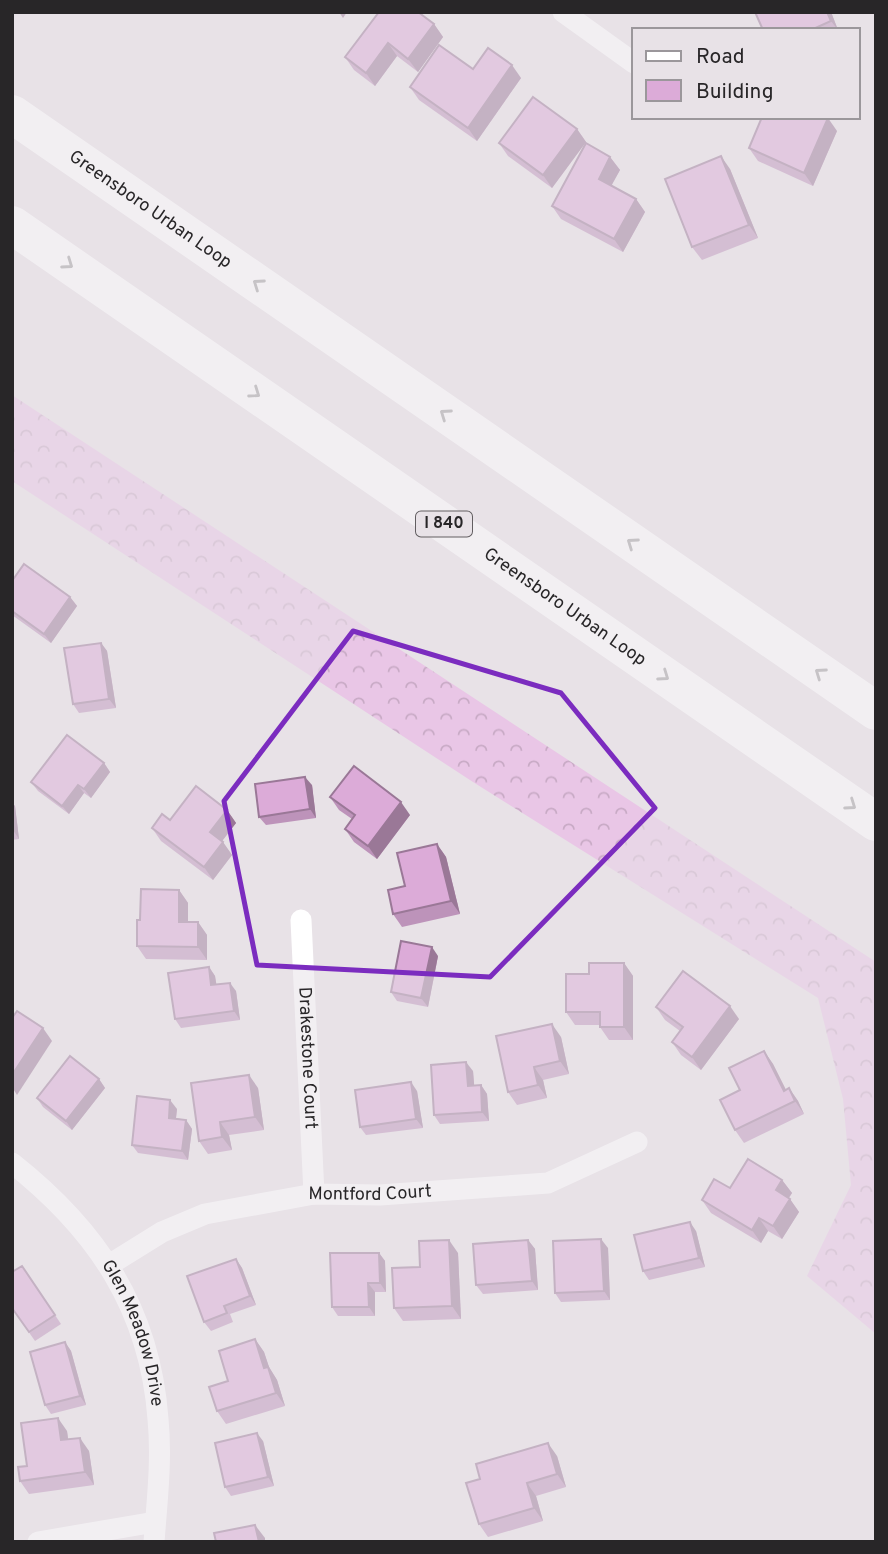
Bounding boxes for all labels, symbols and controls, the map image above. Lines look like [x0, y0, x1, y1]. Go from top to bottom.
legend [632, 28, 860, 119]
text: Road [696, 44, 745, 71]
text: Building [696, 79, 774, 106]
street label: Greensboro Urban Loop [64, 145, 236, 274]
one-way arrow [60, 256, 73, 268]
one-way arrow [253, 280, 266, 292]
one-way arrow [248, 385, 261, 398]
one-way arrow [440, 410, 453, 422]
road number: I 840 [416, 512, 472, 537]
one-way arrow [627, 538, 640, 551]
street label: Greensboro Urban Loop [479, 543, 651, 671]
one-way arrow [656, 668, 669, 680]
one-way arrow [815, 669, 828, 681]
one-way arrow [843, 797, 856, 809]
street label: Drakestone Court [293, 986, 322, 1129]
street label: Montford Court [308, 1180, 433, 1207]
street label: Glen Meadow Drive [96, 1255, 168, 1408]

